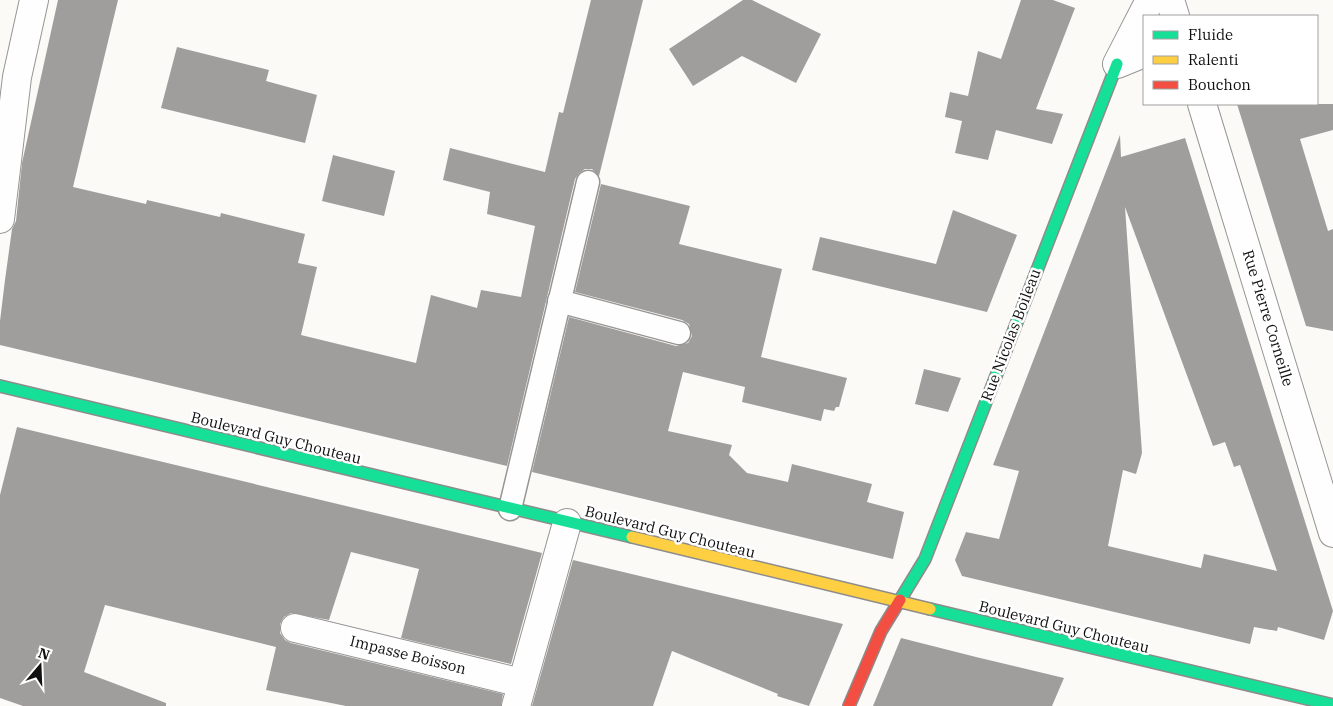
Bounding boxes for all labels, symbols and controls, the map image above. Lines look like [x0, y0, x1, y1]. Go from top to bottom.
legend [1143, 15, 1318, 105]
text: Fluide [1188, 25, 1233, 44]
text: Ralenti [1188, 50, 1239, 69]
text: Bouchon [1188, 75, 1251, 94]
street label: Rue Pierre Corneille [1239, 247, 1298, 388]
street label: Rue Nicolas Boileau [977, 266, 1045, 404]
street label: Boulevard Guy Chouteau [189, 407, 363, 468]
street label: Boulevard Guy Chouteau [583, 501, 757, 562]
street label: Boulevard Guy Chouteau [977, 596, 1151, 657]
street label: Impasse Boisson [348, 631, 469, 678]
north arrow [15, 641, 65, 691]
text: N [36, 643, 52, 664]

